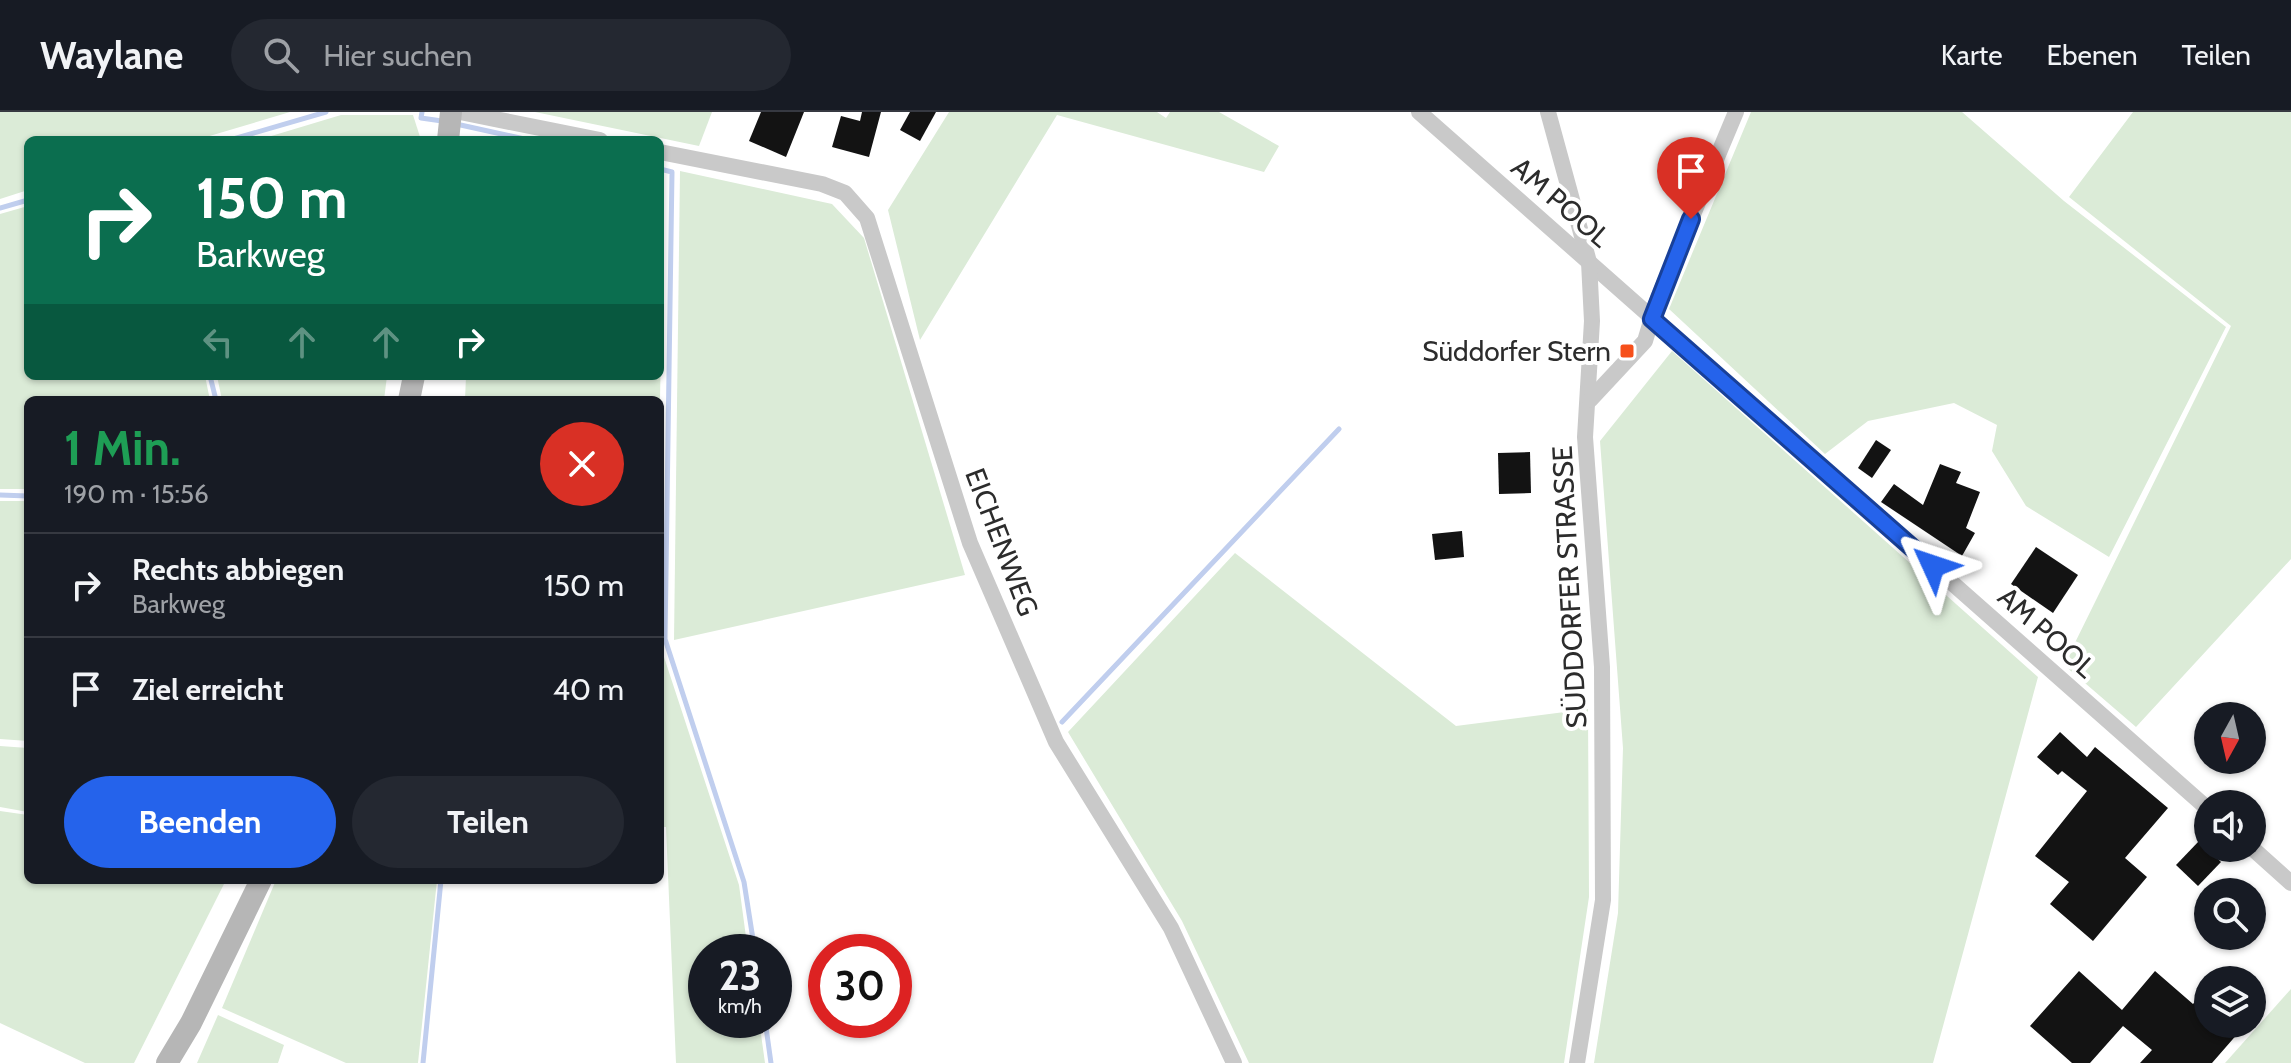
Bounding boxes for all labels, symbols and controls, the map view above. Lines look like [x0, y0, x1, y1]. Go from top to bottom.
search box [231, 19, 791, 91]
text: Waylane [40, 32, 183, 79]
icon: search [259, 33, 303, 77]
text: Hier suchen [323, 37, 472, 74]
text: Karte [1941, 38, 2003, 72]
text: Ebenen [2047, 38, 2138, 72]
text: Teilen [2182, 38, 2251, 72]
pin [1657, 137, 1725, 219]
icon: arrive [1669, 149, 1713, 193]
street label: AM POOL [1505, 150, 1617, 254]
text: 150 m [196, 164, 348, 232]
icon: right [64, 168, 168, 272]
text: Barkweg [196, 232, 325, 276]
icon: left [196, 320, 240, 364]
icon: ahead [280, 320, 324, 364]
icon: ahead [364, 320, 408, 364]
icon: right [448, 320, 492, 364]
place label: Süddorfer Stern [1422, 334, 1611, 368]
marker: Süddorfer Stern [1618, 342, 1636, 360]
text: 1 Min. [64, 419, 181, 477]
button: close [540, 422, 624, 506]
street label: SÜDDORFER STRASSE [1545, 445, 1593, 729]
street label: EICHENWEG [958, 463, 1046, 621]
text: 190 m · 15:56 [64, 478, 209, 510]
position arrow [1891, 524, 1975, 608]
text: Rechts abbiegen [132, 551, 344, 588]
icon: right [64, 563, 108, 607]
text: 150 m [544, 567, 624, 604]
street label: AM POOL [1991, 579, 2103, 685]
text: Barkweg [132, 588, 225, 620]
icon: arrive [64, 667, 108, 711]
text: Ziel erreicht [132, 671, 283, 708]
text: 40 m [553, 671, 624, 708]
north arrow [2194, 702, 2266, 774]
map controls [2194, 702, 2266, 1038]
button: Beenden [64, 776, 336, 868]
button: Teilen [352, 776, 624, 868]
button: sound [2194, 790, 2266, 862]
button: search [2194, 878, 2266, 950]
speed limit sign: 30 [808, 934, 912, 1038]
text: 23 [719, 951, 761, 1000]
button: layers [2194, 966, 2266, 1038]
text: km/h [718, 994, 762, 1018]

